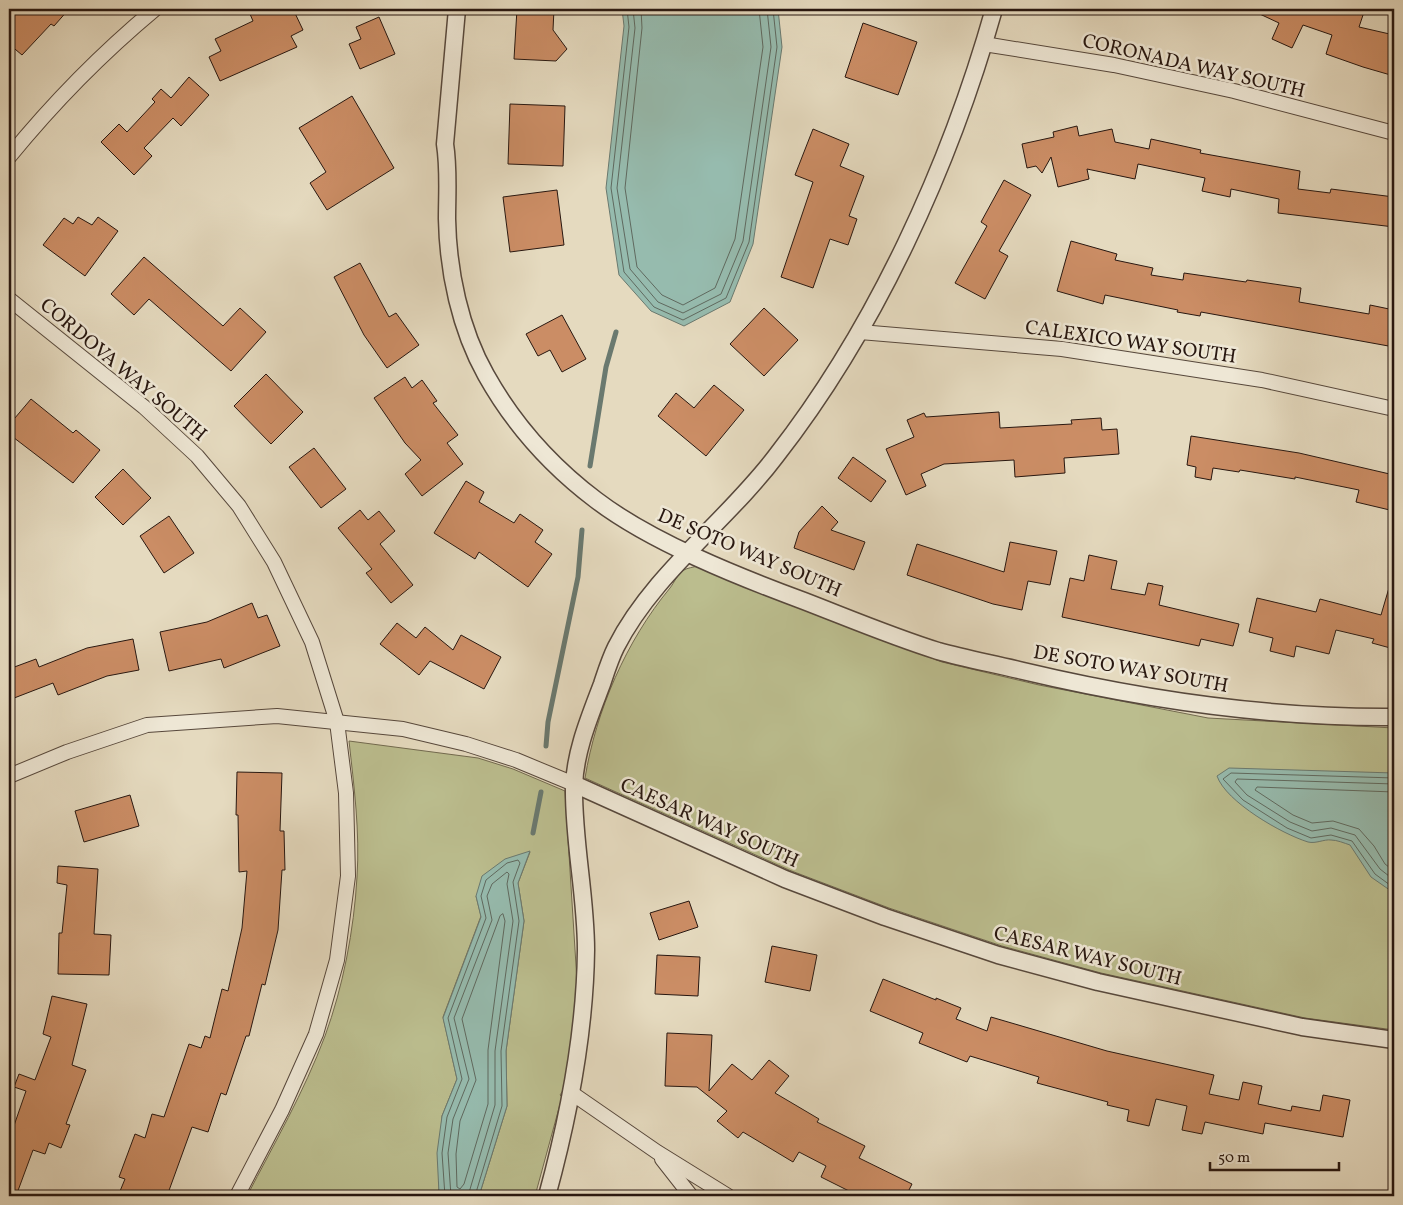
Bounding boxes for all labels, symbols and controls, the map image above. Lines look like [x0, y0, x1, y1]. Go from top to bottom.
street label: CORONADA WAY SOUTH [1079, 28, 1308, 106]
street label: CORDOVA WAY SOUTH [33, 292, 212, 449]
street label: CALEXICO WAY SOUTH [1023, 314, 1238, 372]
street label: DE SOTO WAY SOUTH [653, 502, 846, 605]
street label: DE SOTO WAY SOUTH [1031, 639, 1230, 701]
street label: CAESAR WAY SOUTH [615, 772, 803, 876]
street label: CAESAR WAY SOUTH [991, 920, 1184, 994]
scale bar [1210, 1140, 1339, 1172]
text: 50 m [1218, 1148, 1250, 1169]

